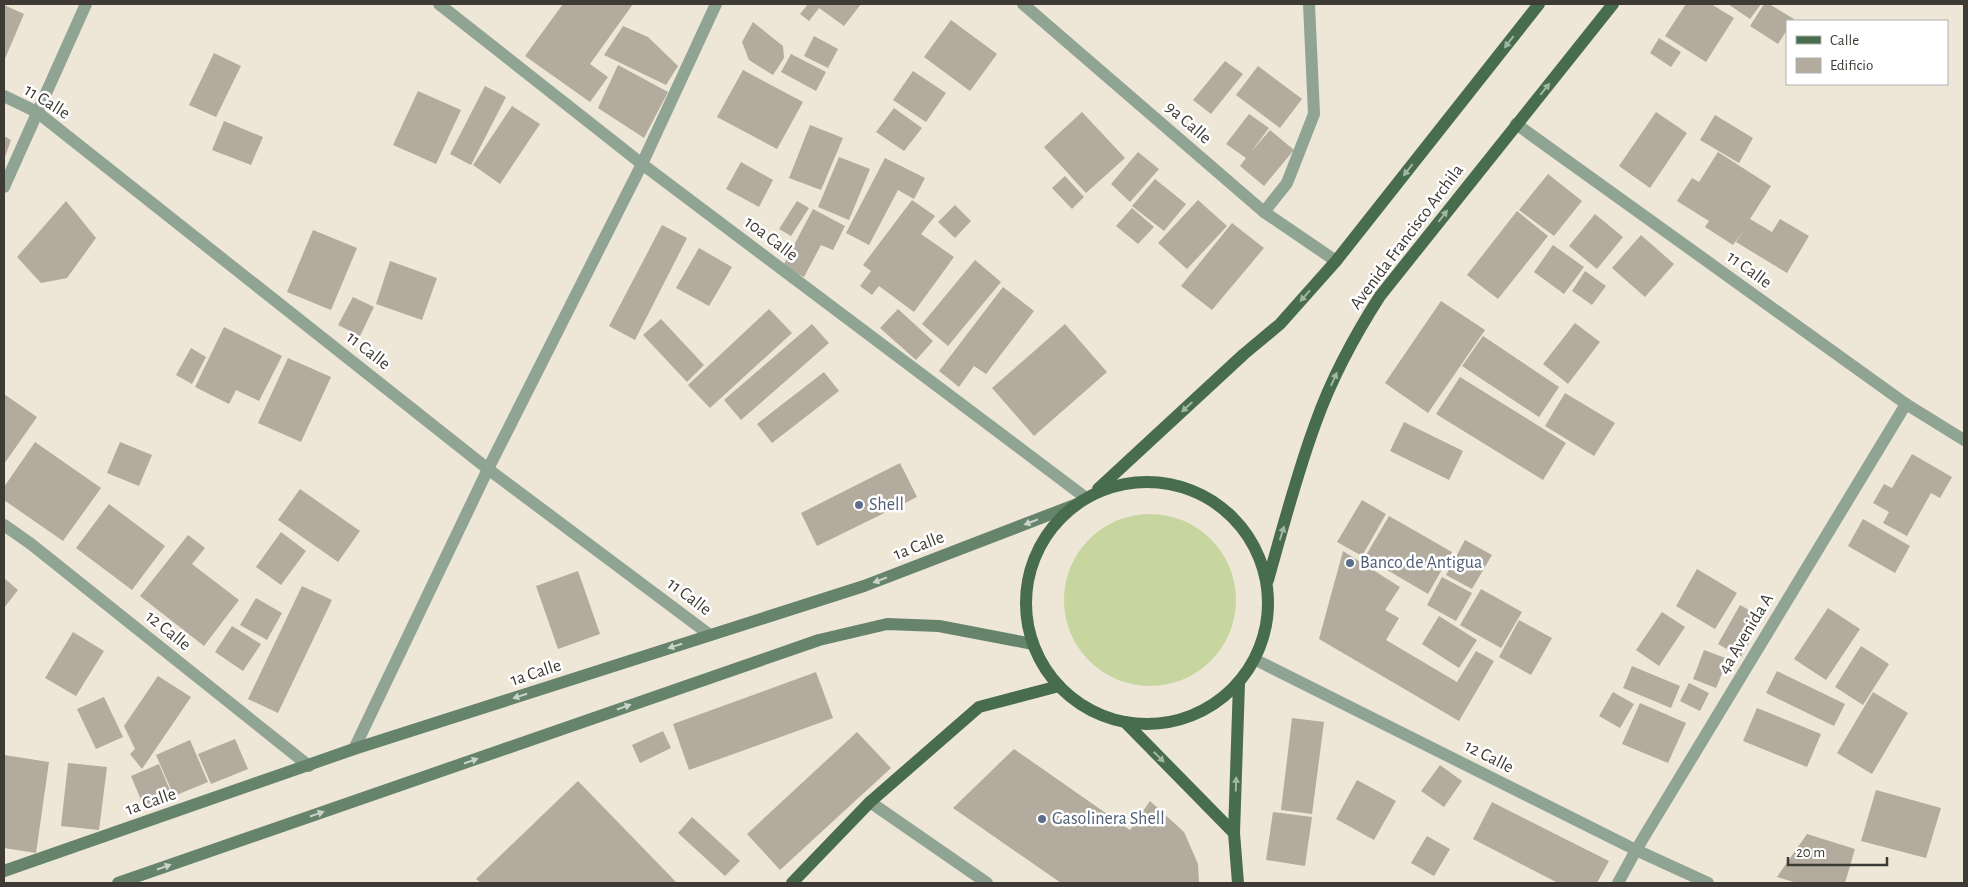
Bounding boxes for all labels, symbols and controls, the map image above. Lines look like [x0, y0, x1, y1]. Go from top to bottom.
legend [1786, 20, 1948, 85]
text: Calle [1830, 33, 1859, 48]
one-way arrow [1503, 35, 1514, 48]
text: Edificio [1830, 58, 1873, 73]
street label: 11 Calle [21, 81, 73, 123]
one-way arrow [1539, 83, 1550, 96]
street label: 9a Calle [1161, 98, 1215, 148]
street label: Avenida Francisco Archila [1347, 161, 1467, 313]
one-way arrow [1403, 163, 1414, 176]
one-way arrow [1438, 210, 1449, 223]
street label: 10a Calle [741, 213, 801, 265]
street label: 11 Calle [1723, 248, 1775, 292]
one-way arrow [1299, 289, 1311, 301]
street label: 11 Calle [343, 328, 393, 374]
one-way arrow [1331, 372, 1339, 386]
one-way arrow [1182, 401, 1194, 413]
place label: Shell [869, 496, 904, 514]
marker: Shell [853, 499, 865, 511]
one-way arrow [1024, 519, 1039, 526]
one-way arrow [1278, 525, 1286, 540]
street label: 1a Calle [891, 528, 947, 564]
place label: Banco de Antigua [1360, 554, 1482, 572]
marker: Banco de Antigua [1344, 557, 1356, 569]
street label: 11 Calle [664, 575, 714, 619]
one-way arrow [872, 576, 887, 584]
street label: 4a Avenida A [1715, 590, 1777, 677]
street label: 12 Calle [142, 608, 194, 654]
one-way arrow [668, 643, 683, 651]
street label: 1a Calle [508, 656, 564, 690]
one-way arrow [513, 692, 528, 700]
one-way arrow [617, 703, 632, 711]
street label: 12 Calle [1462, 737, 1516, 777]
one-way arrow [1153, 751, 1165, 763]
one-way arrow [464, 757, 479, 765]
one-way arrow [1232, 776, 1240, 792]
street label: 1a Calle [123, 785, 179, 819]
one-way arrow [310, 810, 325, 817]
place label: Gasolinera Shell [1052, 810, 1165, 828]
marker: Gasolinera Shell [1036, 813, 1048, 825]
scale bar [1788, 834, 1887, 866]
text: 20 m [1796, 845, 1825, 860]
one-way arrow [157, 863, 172, 871]

